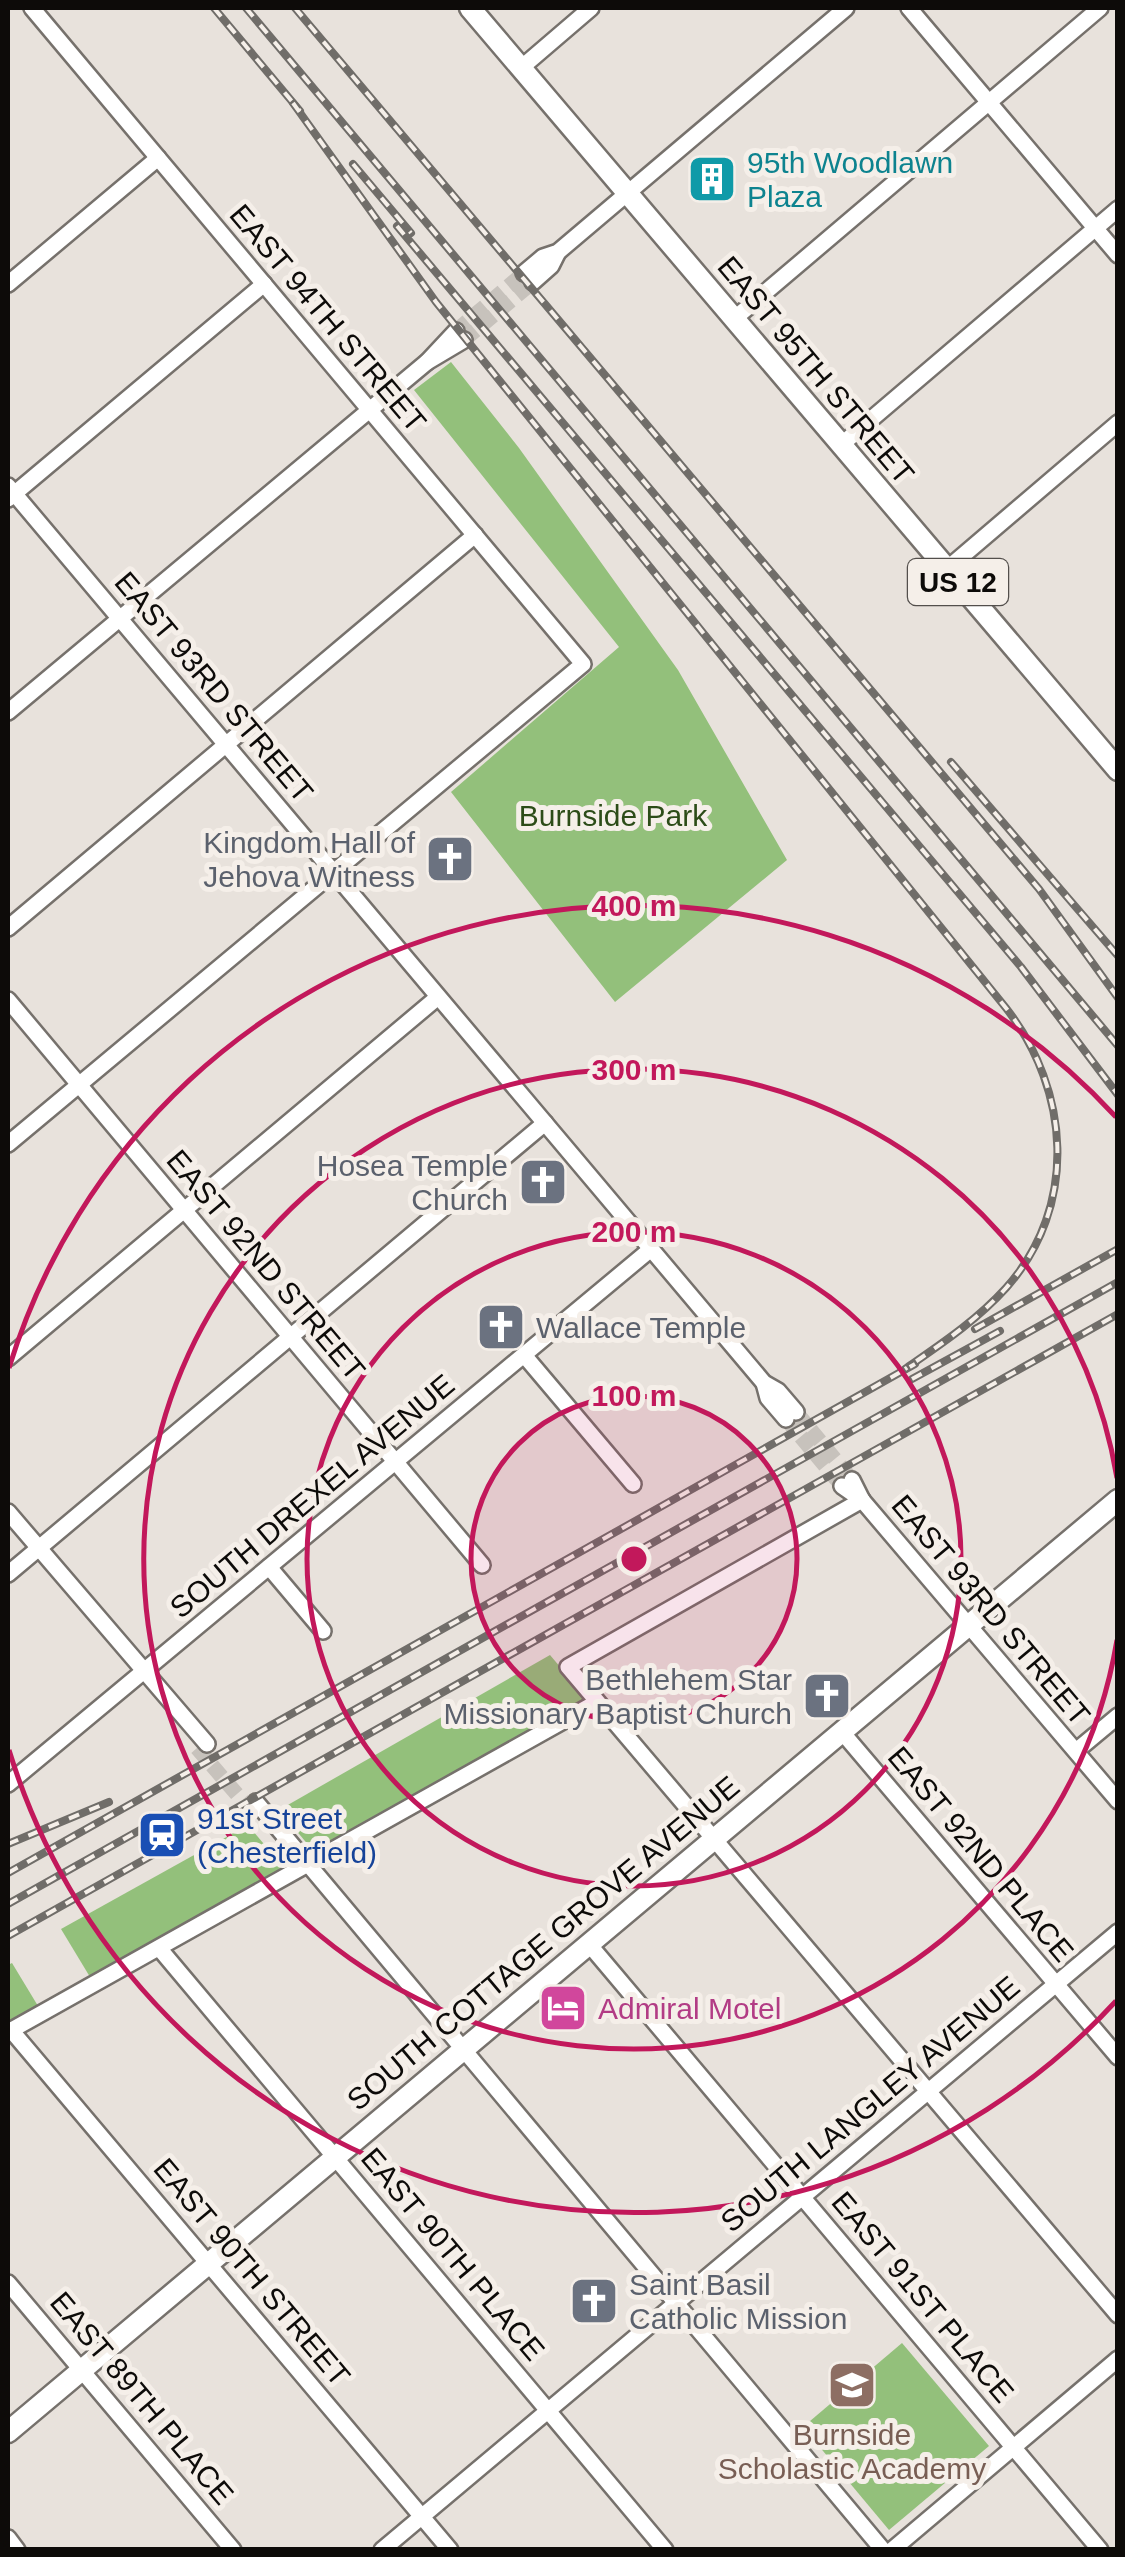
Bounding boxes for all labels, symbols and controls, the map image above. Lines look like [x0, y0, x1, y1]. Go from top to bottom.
place label: 95th Woodlawn Plaza [747, 146, 953, 213]
building icon: 95th Woodlawn Plaza [686, 153, 738, 205]
street label: EAST 94TH STREET [223, 198, 433, 438]
street label: EAST 95TH STREET [711, 250, 921, 490]
road number: US 12 [908, 559, 1008, 605]
street label: EAST 93RD STREET [108, 565, 320, 809]
park label: Burnside Park [519, 799, 708, 832]
place label: Kingdom Hall of Jehova Witness [203, 826, 416, 893]
church icon: Kingdom Hall of Jehova Witness [424, 833, 476, 885]
text: 400 m [591, 889, 677, 922]
text: 300 m [591, 1053, 677, 1086]
street label: EAST 92ND STREET [160, 1143, 372, 1387]
place label: Hosea Temple Church [317, 1149, 508, 1216]
church icon: Hosea Temple Church [517, 1156, 569, 1208]
text: 200 m [591, 1215, 677, 1248]
church icon: Wallace Temple [475, 1301, 527, 1353]
place label: Wallace Temple [536, 1311, 746, 1344]
street label: SOUTH DREXEL AVENUE [163, 1368, 461, 1624]
text: 100 m [591, 1379, 677, 1412]
street label: EAST 93RD STREET [885, 1488, 1097, 1732]
centre of rings [616, 1541, 652, 1577]
place label: Bethlehem Star Missionary Baptist Church [444, 1663, 792, 1730]
church icon: Bethlehem Star Missionary Baptist Church [801, 1670, 853, 1722]
street label: EAST 92ND PLACE [882, 1740, 1080, 1968]
street label: SOUTH COTTAGE GROVE AVENUE [341, 1769, 745, 2117]
place label: 91st Street (Chesterfield) [197, 1802, 377, 1869]
station icon: 91st Street (Chesterfield) [136, 1809, 188, 1861]
street label: SOUTH LANGLEY AVENUE [714, 1970, 1026, 2238]
hotel icon: Admiral Motel [537, 1982, 589, 2034]
place label: Admiral Motel [598, 1992, 781, 2025]
street label: EAST 90TH PLACE [355, 2141, 551, 2367]
street label: EAST 90TH STREET [147, 2152, 357, 2392]
street label: EAST 91ST PLACE [826, 2185, 1020, 2409]
place label: Saint Basil Catholic Mission [629, 2268, 847, 2335]
church icon: Saint Basil Catholic Mission [568, 2275, 620, 2327]
street label: EAST 89TH PLACE [44, 2285, 240, 2511]
school or university icon: Burnside Scholastic Academy [826, 2359, 878, 2411]
place label: Burnside Scholastic Academy [718, 2418, 986, 2485]

